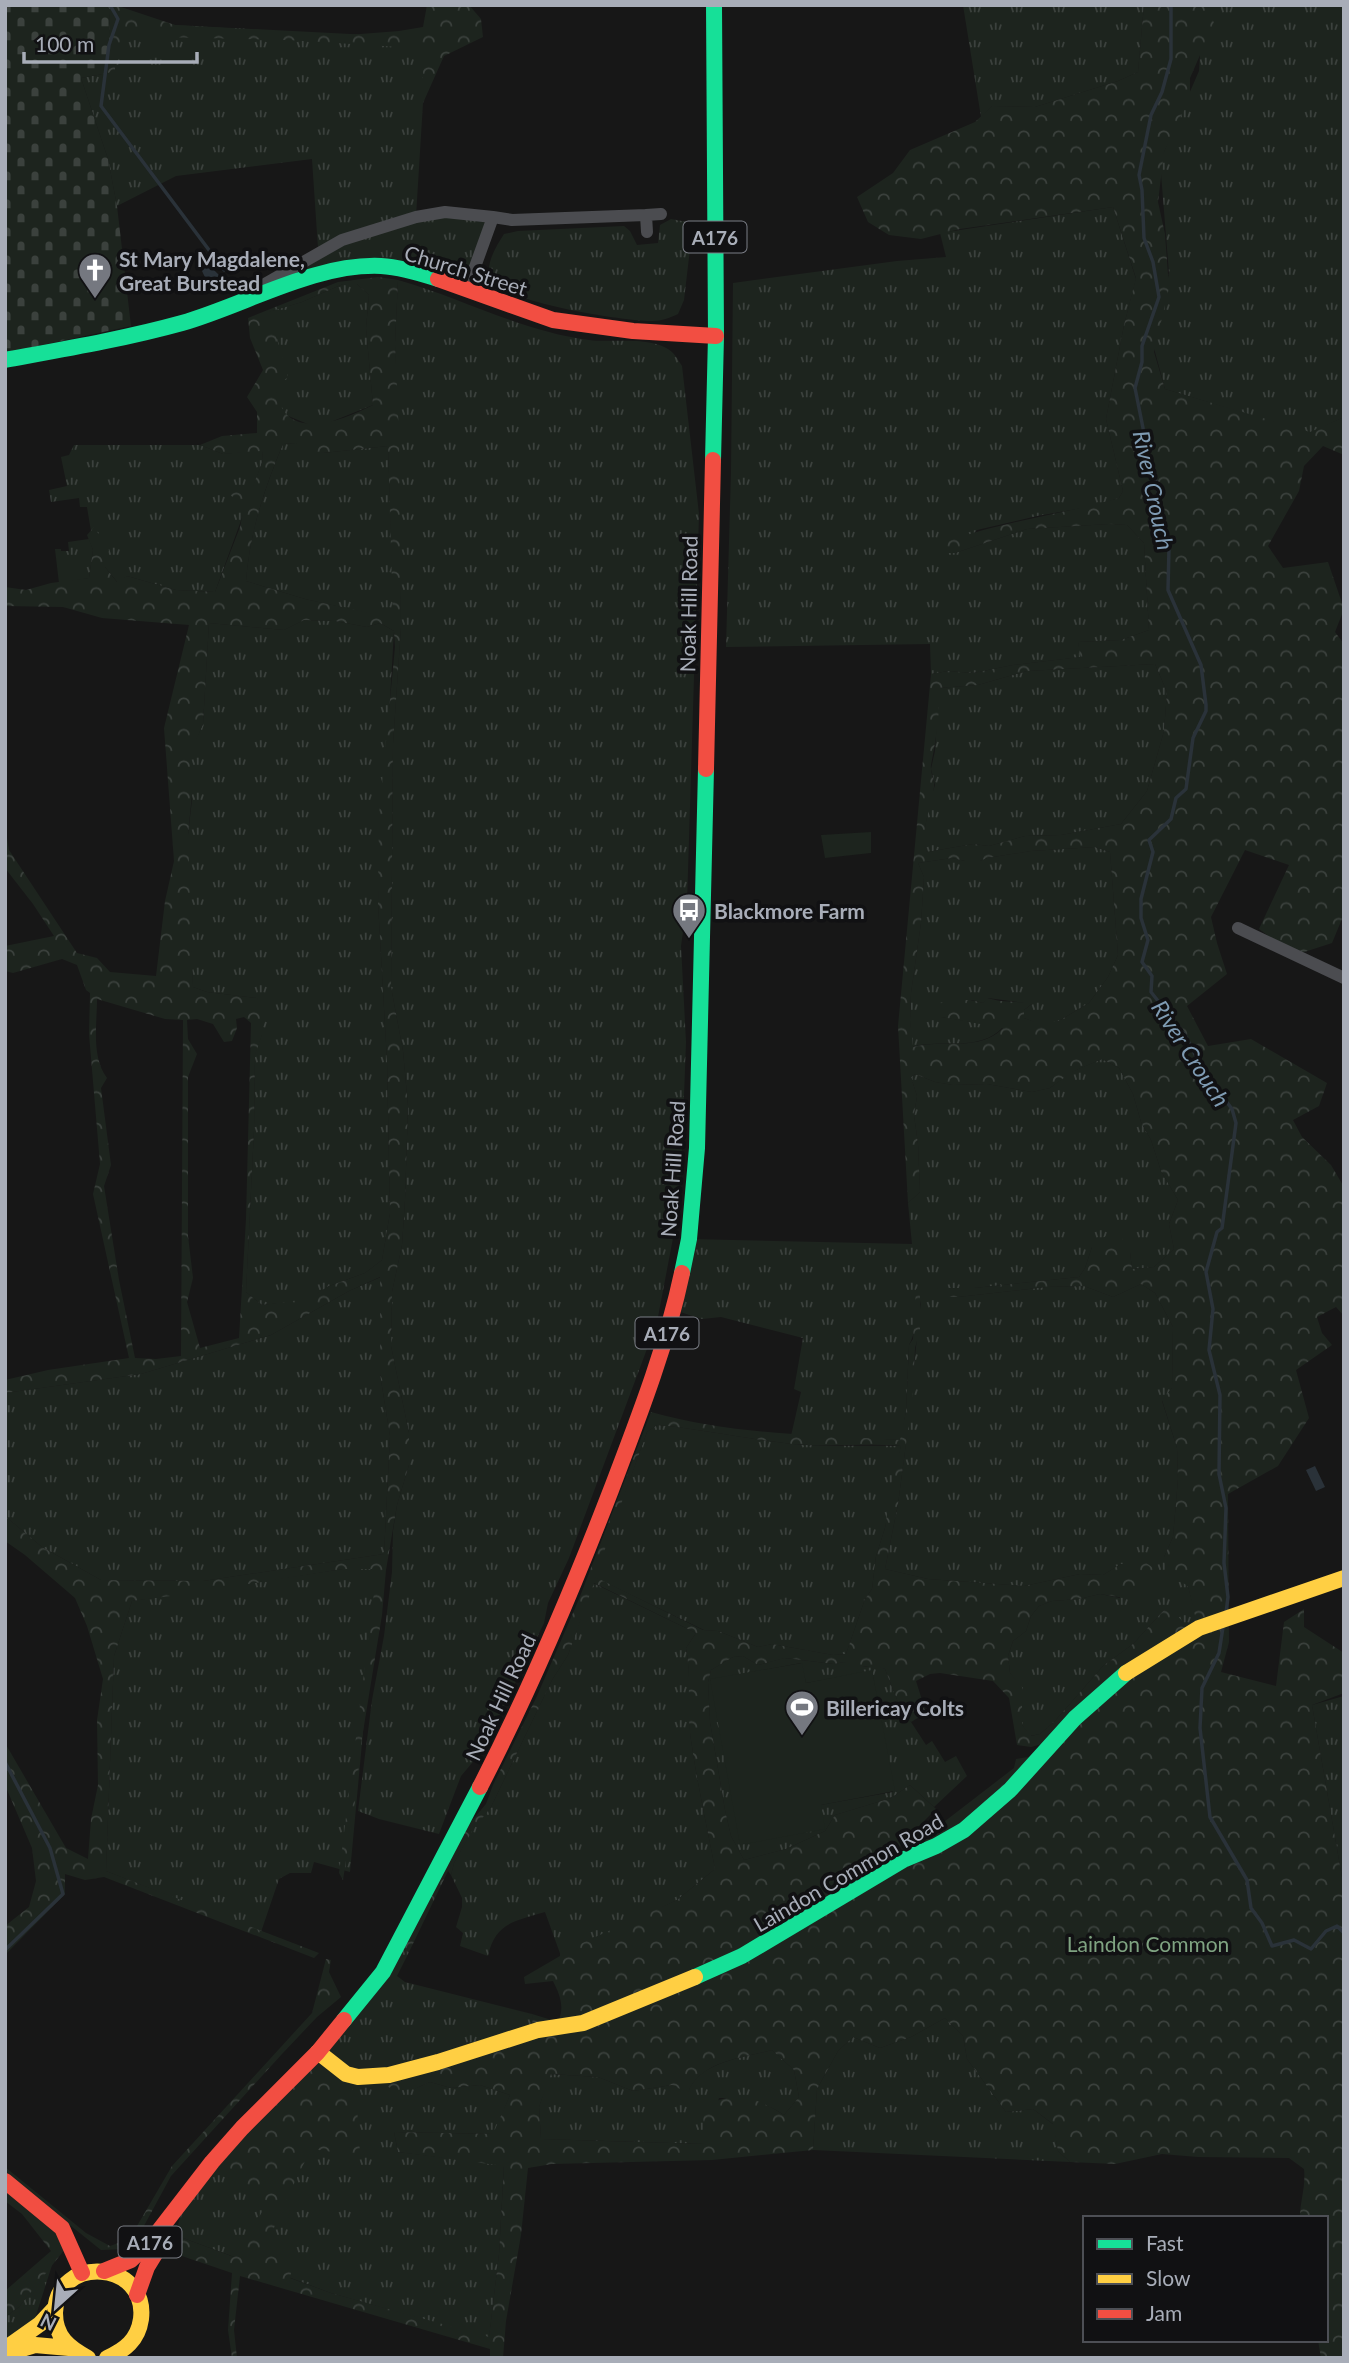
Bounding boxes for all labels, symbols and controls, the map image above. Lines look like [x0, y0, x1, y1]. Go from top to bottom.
scale bar [24, 21, 198, 65]
text: 100 m [35, 31, 94, 56]
road number: A176 [684, 221, 746, 252]
street label: Church Street [402, 239, 531, 301]
place label: St Mary Magdalene, Great Burstead [119, 246, 305, 295]
church icon: St Mary Magdalene, Great Burstead [76, 251, 114, 300]
water label: River Crouch [1128, 428, 1180, 552]
street label: Noak Hill Road [674, 535, 702, 673]
bus stop icon: Blackmore Farm [670, 891, 708, 940]
place label: Blackmore Farm [714, 898, 865, 923]
water label: River Crouch [1146, 994, 1236, 1112]
street label: Noak Hill Road [655, 1100, 689, 1238]
road number: A176 [636, 1317, 698, 1348]
street label: Noak Hill Road [460, 1630, 540, 1764]
sports icon: Billericay Colts [783, 1688, 821, 1737]
place label: Billericay Colts [826, 1695, 964, 1720]
street label: Laindon Common Road [749, 1808, 947, 1936]
park label: Laindon Common [1067, 1931, 1229, 1956]
legend [1083, 2216, 1328, 2342]
road number: A176 [118, 2226, 182, 2258]
text: Fast [1146, 2230, 1184, 2255]
text: Slow [1146, 2265, 1191, 2290]
north arrow [21, 2272, 91, 2342]
text: Jam [1146, 2300, 1182, 2325]
text: N [36, 2309, 60, 2336]

